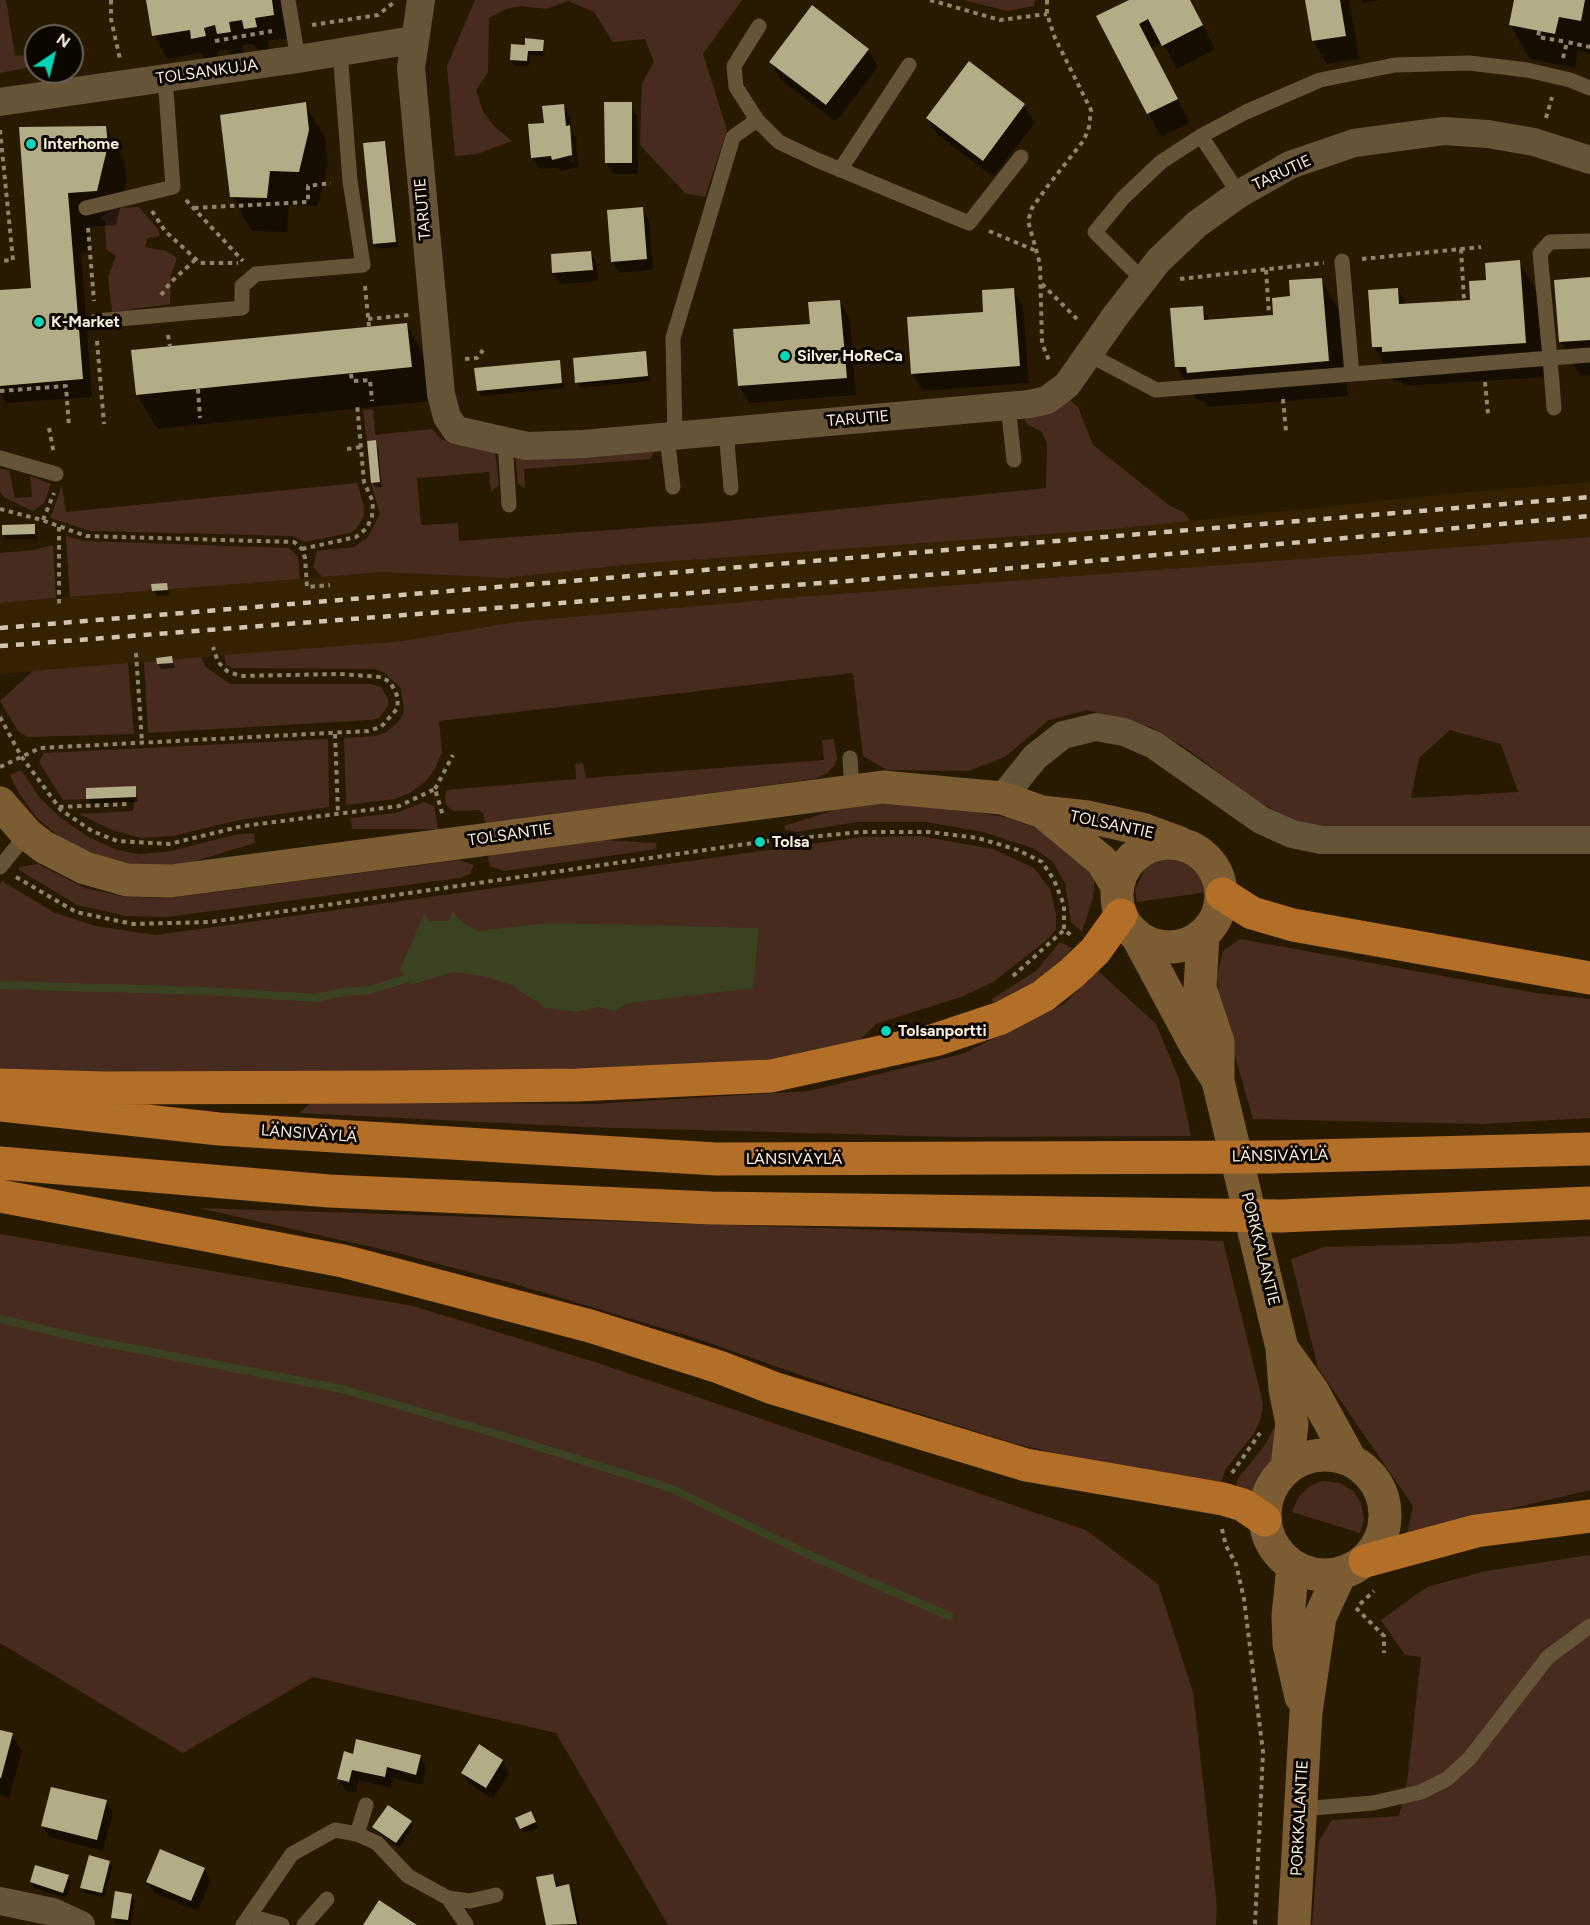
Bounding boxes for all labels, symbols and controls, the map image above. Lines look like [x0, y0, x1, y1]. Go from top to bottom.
north arrow [24, 24, 84, 84]
text: N [53, 29, 74, 52]
street label: TOLSANKUJA [155, 55, 259, 89]
place label: Interhome [43, 134, 119, 154]
marker: Interhome [24, 137, 38, 151]
street label: TARUTIE [1250, 151, 1314, 195]
street label: TARUTIE [411, 177, 435, 241]
place label: K-Market [51, 312, 120, 332]
marker: K-Market [32, 315, 46, 329]
place label: Silver HoReCa [797, 346, 903, 366]
marker: Silver HoReCa [778, 349, 792, 363]
street label: TARUTIE [826, 407, 890, 431]
street label: TOLSANTIE [1068, 807, 1156, 843]
street label: TOLSANTIE [466, 820, 554, 850]
place label: Tolsa [772, 832, 810, 852]
marker: Tolsa [753, 835, 767, 849]
place label: Tolsanportti [898, 1021, 987, 1041]
marker: Tolsanportti [879, 1024, 893, 1038]
street label: LÄNSIVÄYLÄ [260, 1121, 358, 1147]
street label: LÄNSIVÄYLÄ [1232, 1146, 1328, 1166]
street label: LÄNSIVÄYLÄ [746, 1149, 842, 1169]
street label: PORKKALANTIE [1237, 1190, 1283, 1308]
street label: PORKKALANTIE [1287, 1759, 1313, 1877]

